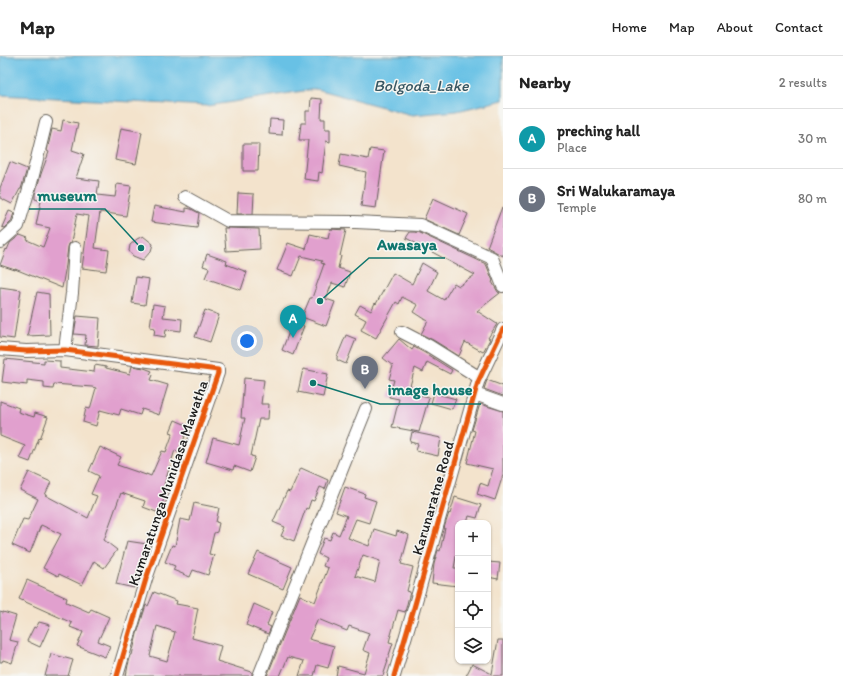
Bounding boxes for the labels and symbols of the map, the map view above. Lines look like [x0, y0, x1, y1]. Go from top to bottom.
water label: Bolgoda_Lake [373, 76, 470, 95]
callout: museum [29, 181, 105, 209]
text: museum [36, 186, 97, 205]
callout: Awasaya [369, 230, 445, 258]
text: Awasaya [376, 235, 438, 255]
pin: A [280, 305, 306, 338]
your location [237, 331, 257, 351]
pin: B [352, 356, 378, 389]
callout: image house [380, 376, 481, 404]
street label: Kumaratunga Munidasa Mawatha [124, 378, 212, 588]
text: image house [387, 380, 473, 400]
street label: Karunaratne Road [408, 439, 458, 557]

